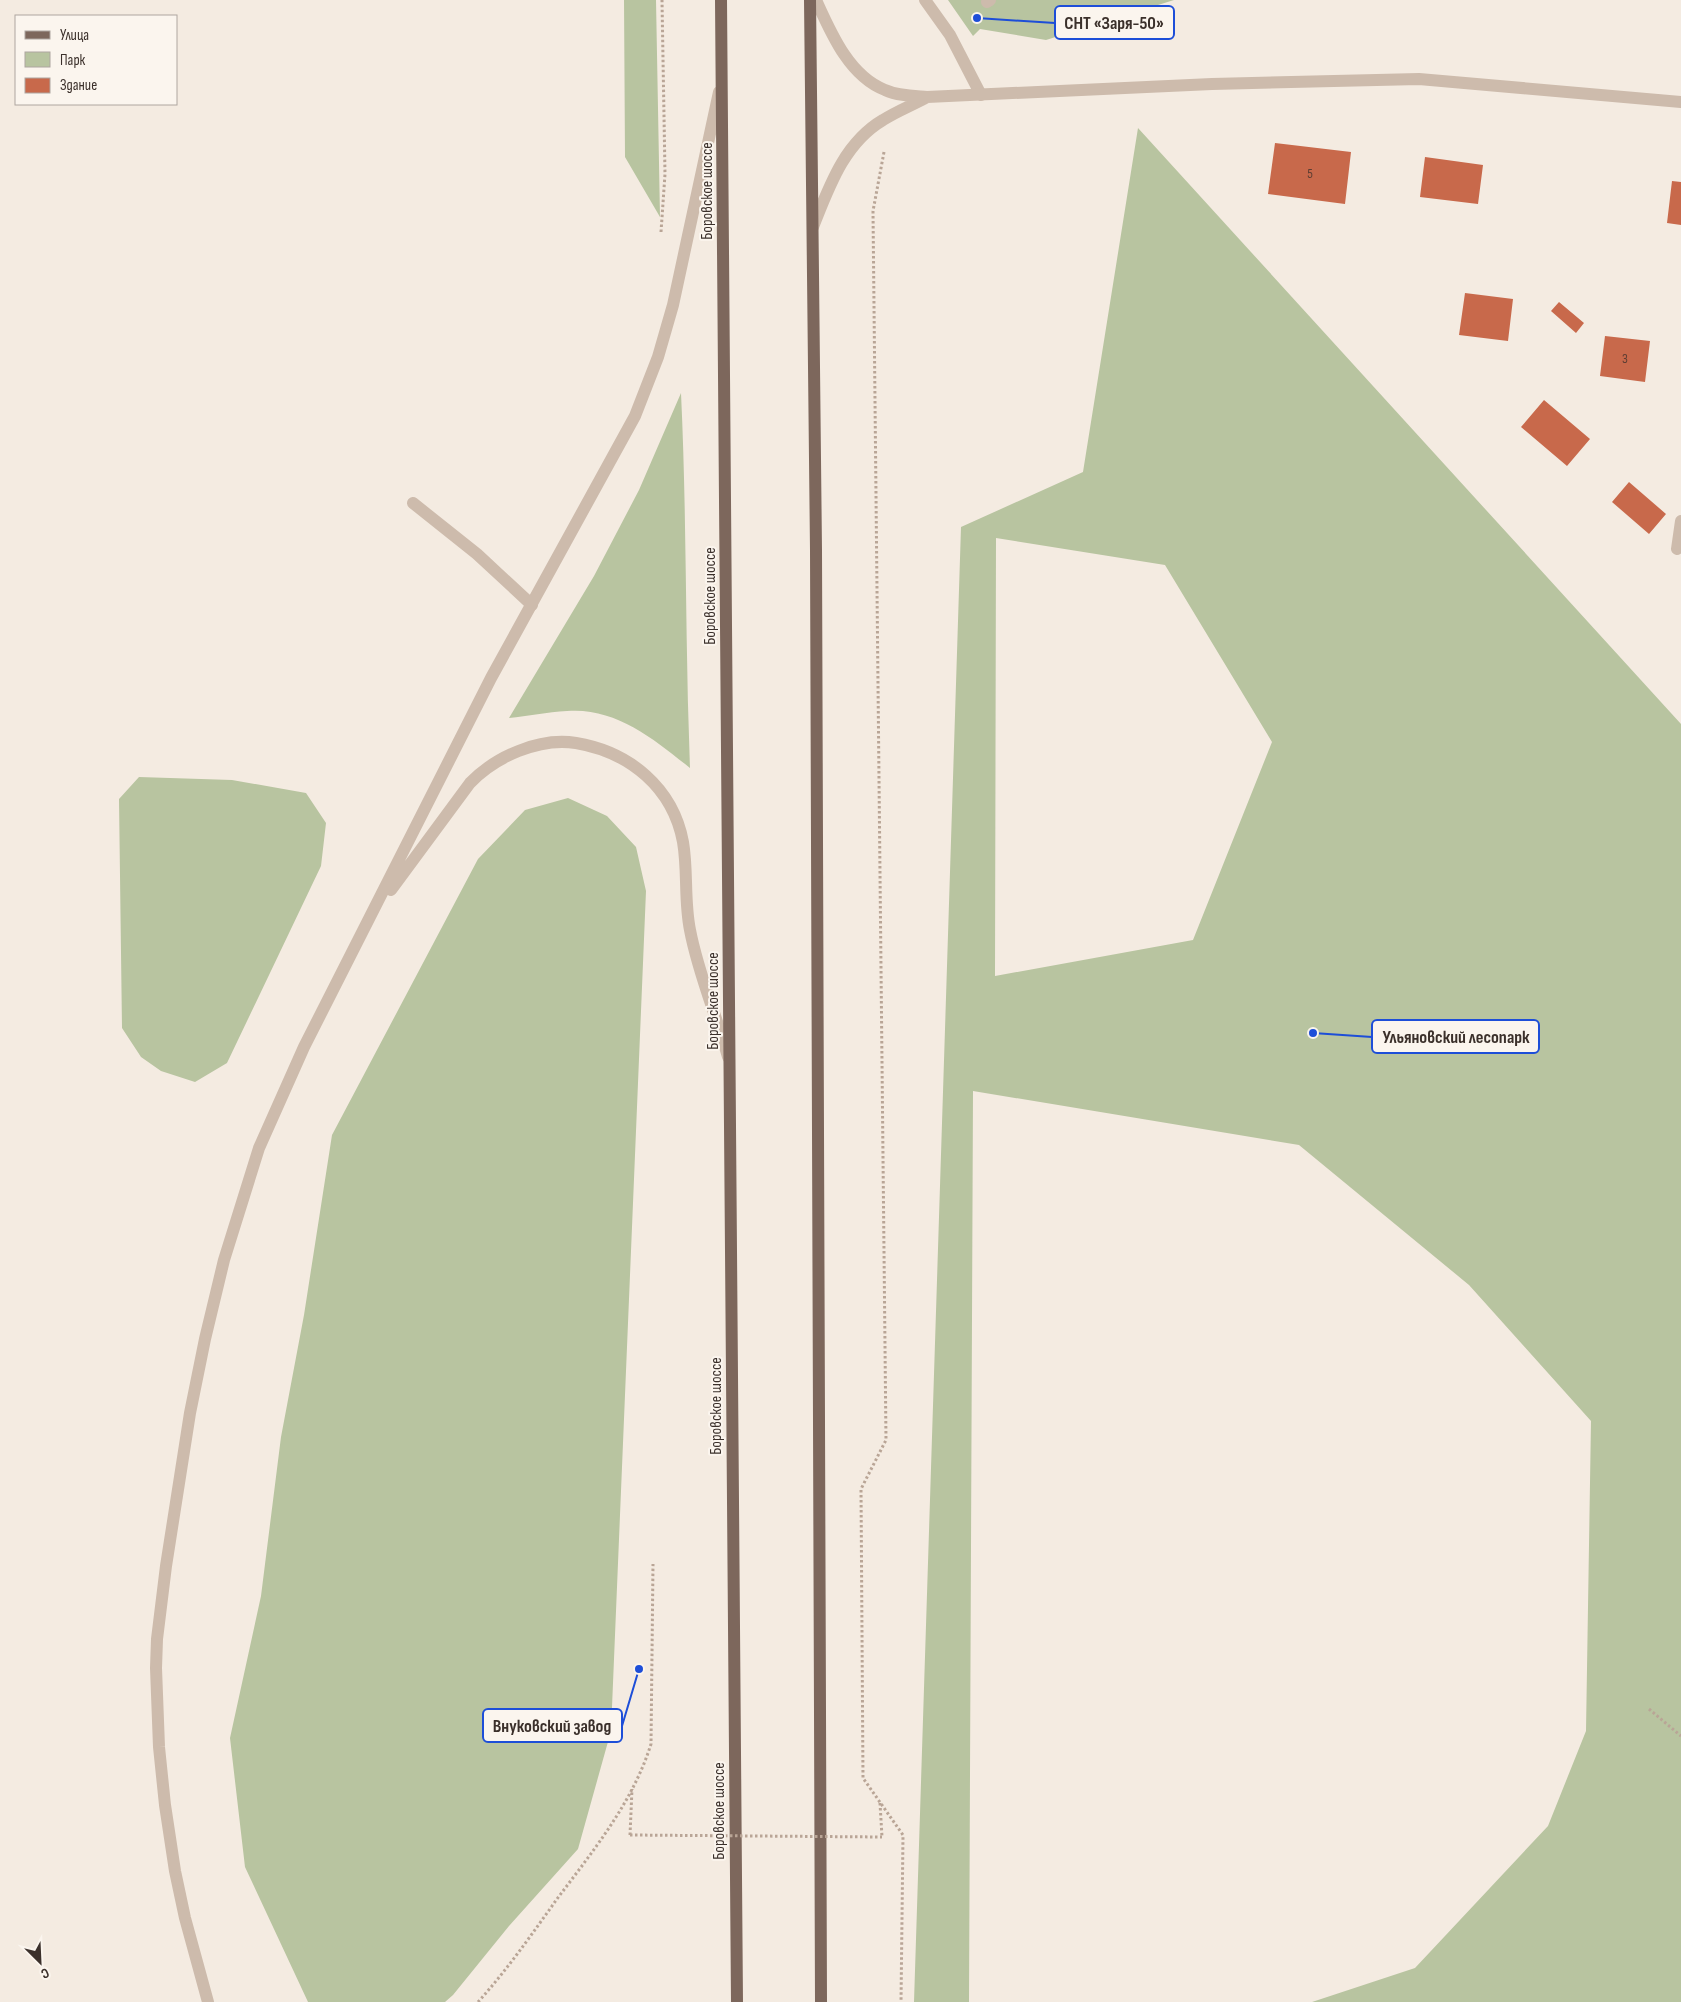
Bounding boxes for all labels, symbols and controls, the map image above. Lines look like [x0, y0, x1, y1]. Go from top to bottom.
callout: СНТ «Заря-50» [1055, 6, 1174, 39]
text: СНТ «Заря-50» [1064, 13, 1164, 34]
legend [15, 15, 178, 105]
text: Улица [60, 26, 89, 45]
text: Парк [60, 51, 86, 70]
text: Здание [60, 76, 97, 95]
street label: Боровское шоссе [698, 142, 717, 240]
house number: 5 [1307, 165, 1313, 182]
house number: 3 [1622, 350, 1628, 367]
street label: Боровское шоссе [701, 547, 720, 645]
street label: Боровское шоссе [704, 952, 723, 1050]
callout: Ульяновский лесопарк [1372, 1020, 1539, 1053]
text: Ульяновский лесопарк [1382, 1027, 1530, 1048]
street label: Боровское шоссе [707, 1357, 726, 1455]
callout: Внуковский завод [483, 1709, 622, 1742]
text: Внуковский завод [493, 1716, 611, 1737]
street label: Боровское шоссе [710, 1762, 729, 1860]
north arrow [15, 1937, 65, 1987]
text: С [38, 1964, 52, 1983]

